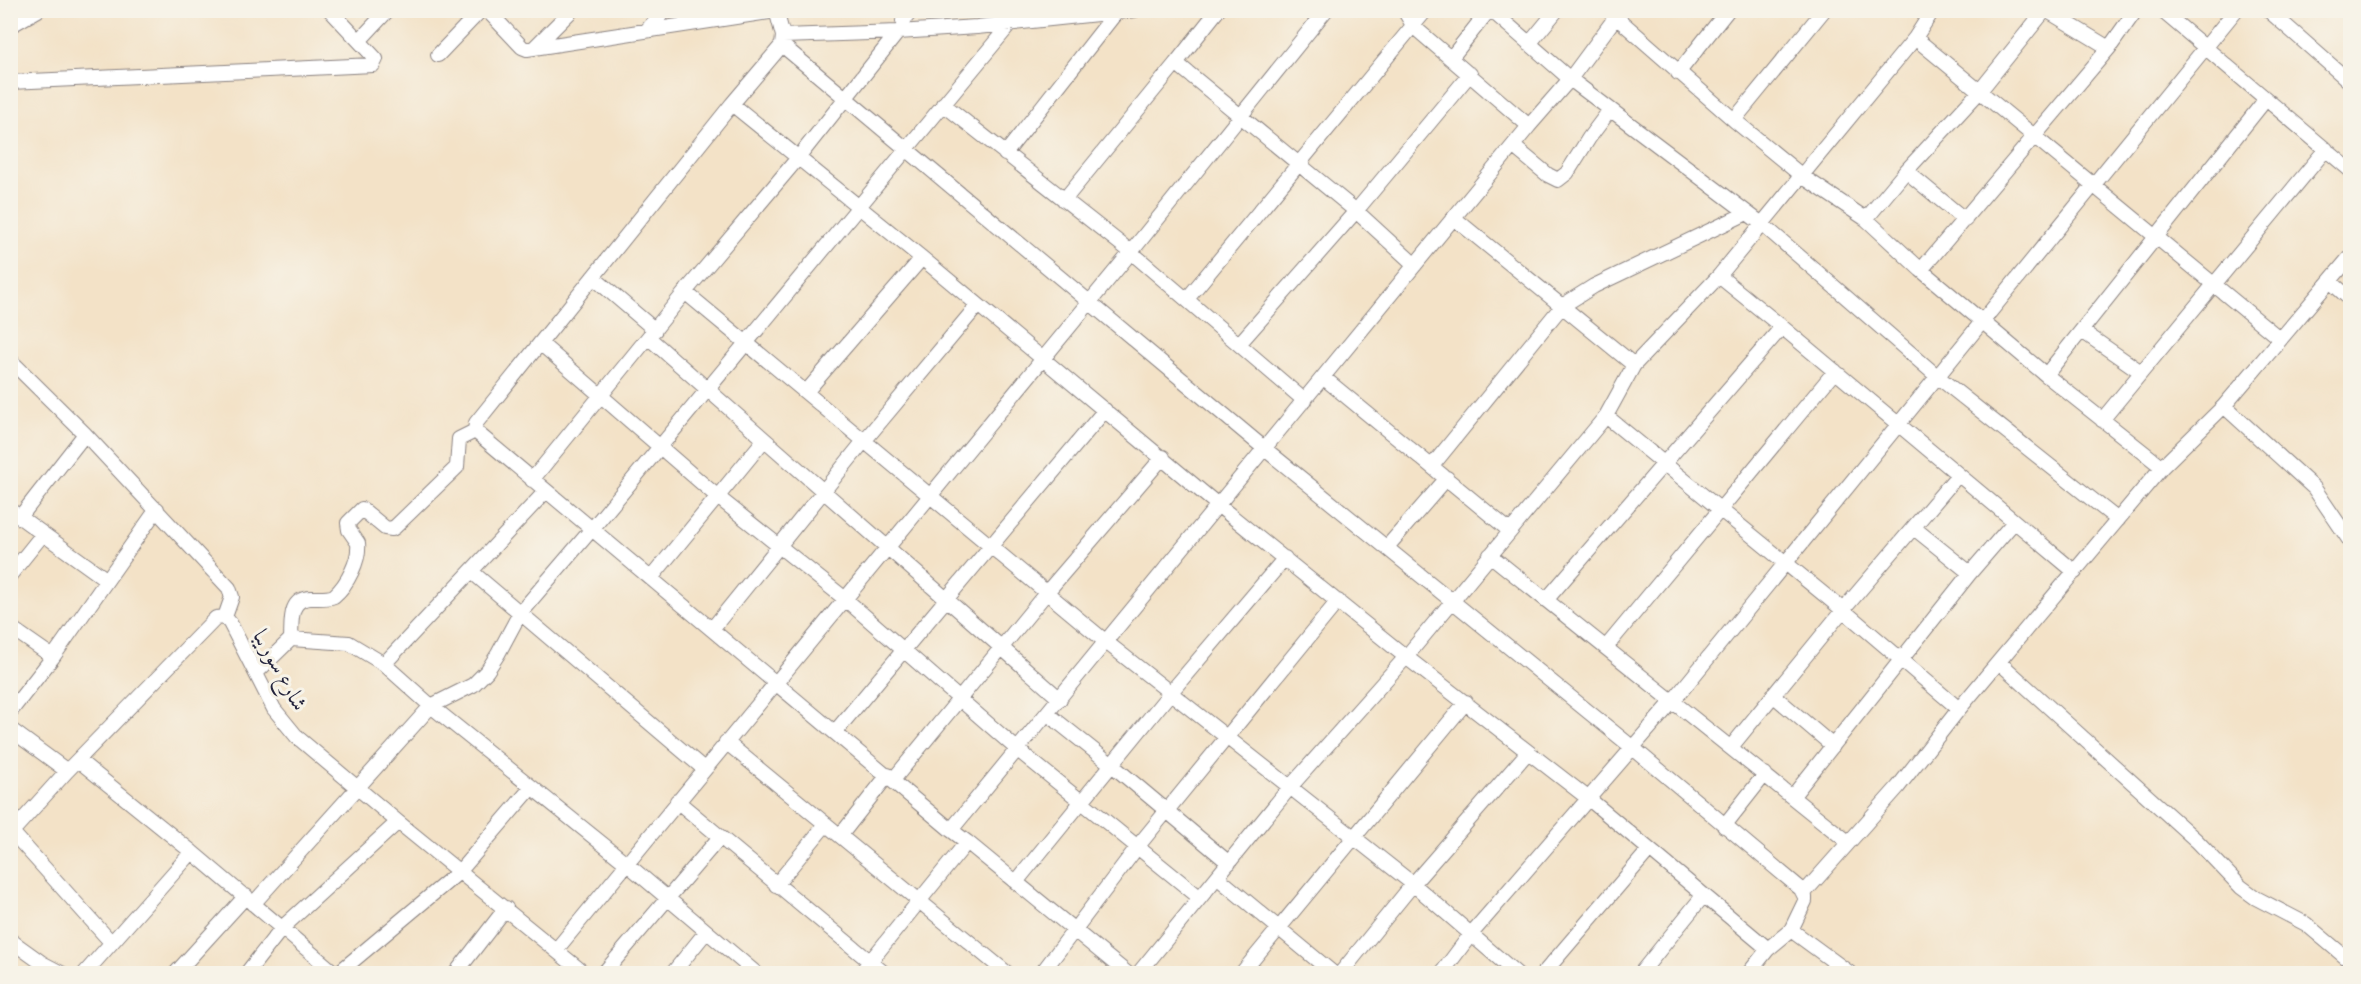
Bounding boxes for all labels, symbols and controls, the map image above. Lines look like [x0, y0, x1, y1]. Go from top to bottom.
street label: شارع سوريبا [243, 624, 315, 717]

